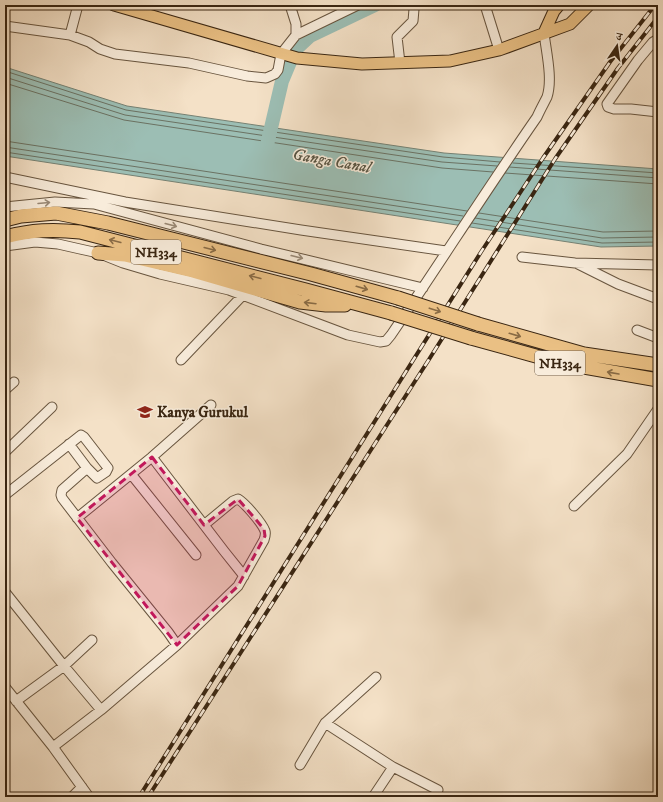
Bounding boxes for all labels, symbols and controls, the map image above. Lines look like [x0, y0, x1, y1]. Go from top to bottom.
north arrow [597, 26, 637, 66]
text: उ [614, 30, 625, 45]
water label: Ganga Canal [291, 144, 374, 178]
one-way arrow [37, 199, 50, 207]
one-way arrow [164, 222, 177, 229]
one-way arrow [109, 237, 122, 245]
road number: NH334 [131, 240, 181, 264]
one-way arrow [203, 245, 216, 253]
one-way arrow [290, 254, 303, 262]
one-way arrow [249, 272, 262, 280]
one-way arrow [355, 285, 368, 292]
one-way arrow [304, 299, 317, 307]
one-way arrow [428, 307, 441, 314]
one-way arrow [509, 332, 522, 339]
road number: NH334 [535, 351, 585, 375]
one-way arrow [607, 369, 620, 377]
school or university icon: Kanya Gurukul [136, 403, 154, 421]
place label: Kanya Gurukul [157, 403, 249, 422]

